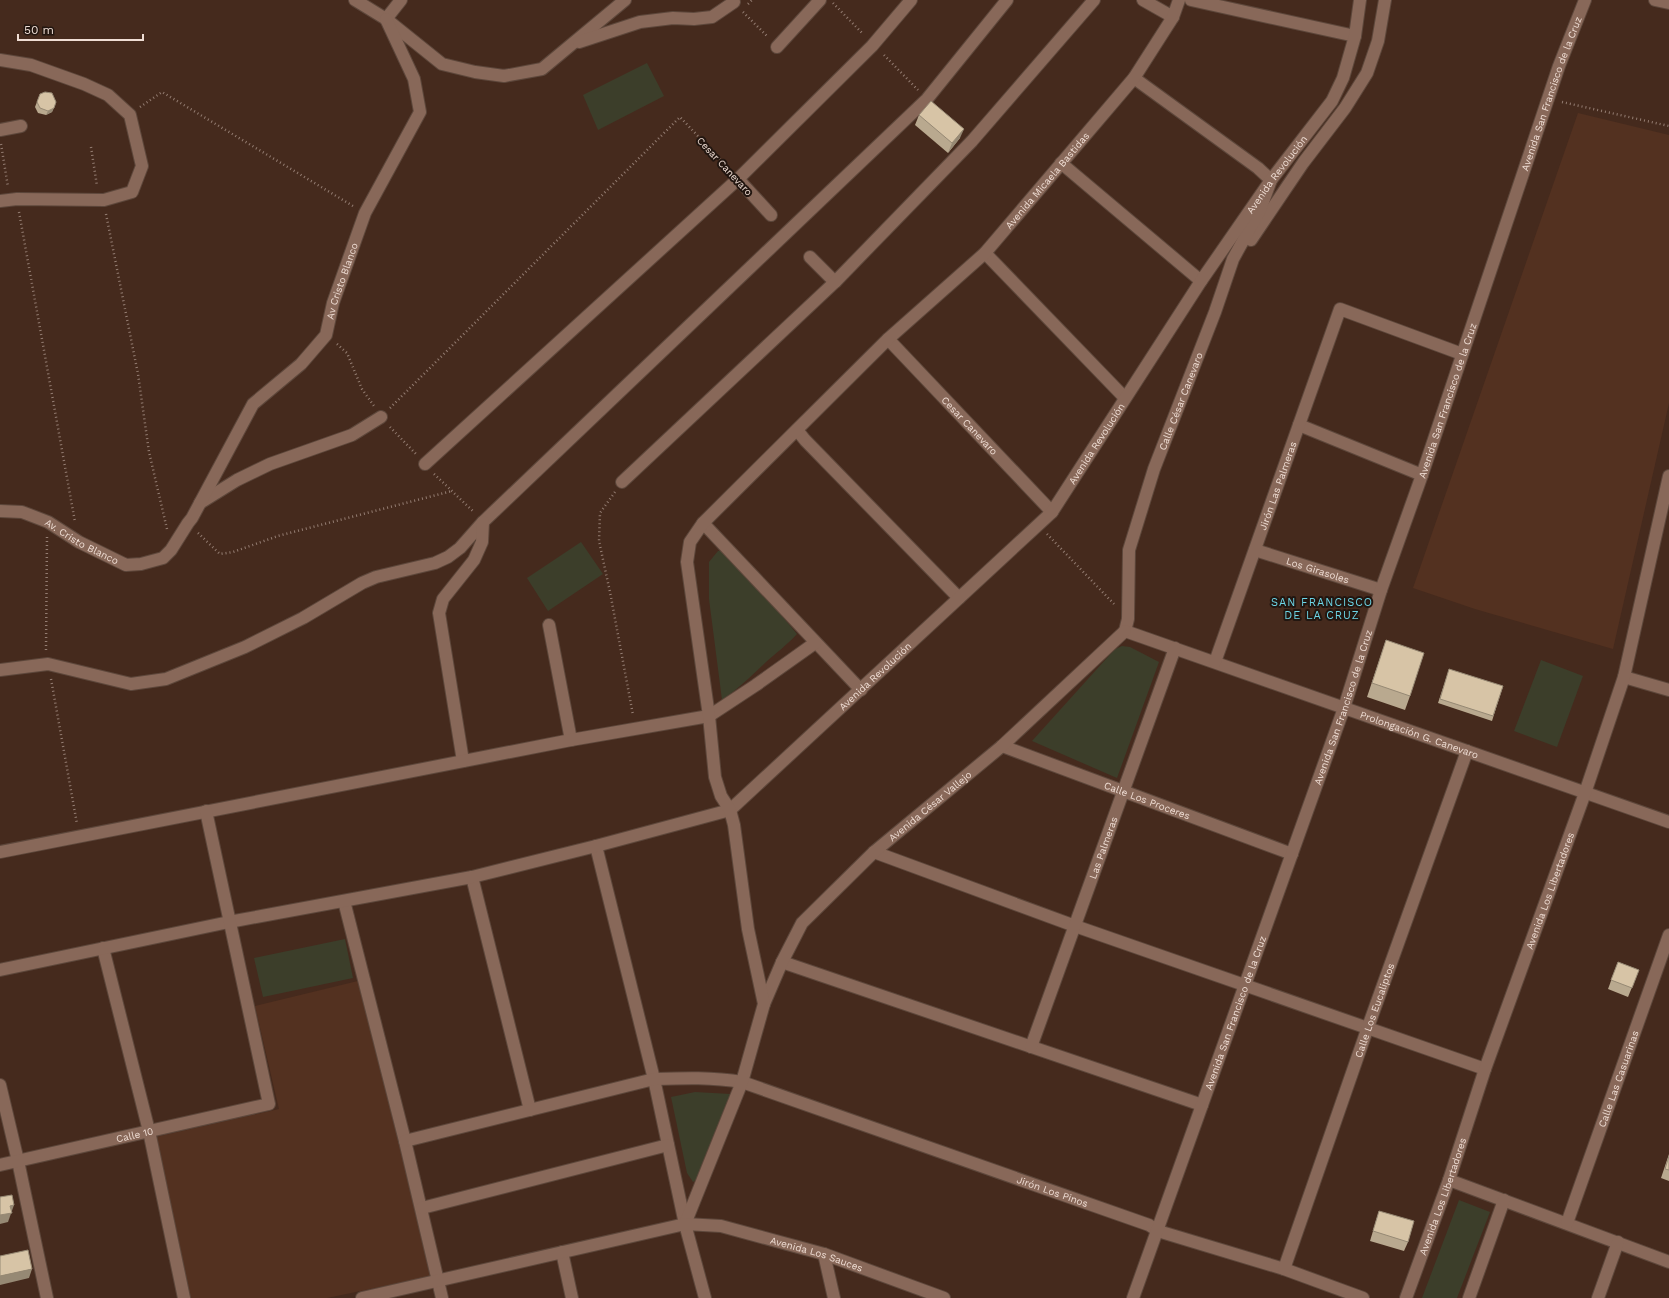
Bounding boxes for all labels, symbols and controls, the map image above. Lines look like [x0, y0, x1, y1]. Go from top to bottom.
street label: Avenida San Francisco de la Cruz [1519, 15, 1584, 172]
scale bar [18, 16, 143, 42]
text: 50 m [24, 23, 54, 37]
street label: Avenida Micaela Bastidas [1003, 130, 1091, 231]
street label: Avenida Revolución [1244, 133, 1309, 216]
street label: Cesar Canevaro [695, 135, 755, 198]
street label: Av Cristo Blanco [325, 241, 360, 320]
street label: Avenida San Francisco de la Cruz [1416, 322, 1479, 480]
street label: Calle César Canevaro [1157, 351, 1205, 452]
street label: Cesar Canevaro [939, 394, 1000, 457]
street label: Avenida Revolución [1066, 401, 1127, 486]
street label: Jirón Las Palmeras [1257, 440, 1299, 532]
street label: Av. Cristo Blanco [43, 517, 120, 566]
street label: Los Girasoles [1285, 555, 1351, 586]
district label: SAN FRANCISCO DE LA CRUZ [1271, 596, 1373, 622]
street label: Avenida San Francisco de la Cruz [1312, 628, 1374, 786]
street label: Avenida Revolución [837, 640, 914, 712]
street label: Prolongación G. Canevaro [1359, 709, 1480, 761]
street label: Avenida César Vallejo [887, 769, 974, 844]
street label: Calle Los Proceres [1103, 780, 1192, 822]
street label: Las Palmeras [1087, 815, 1120, 880]
street label: Avenida Los Libertadores [1524, 831, 1576, 951]
street label: Avenida San Francisco de la Cruz [1203, 934, 1268, 1091]
street label: Calle Los Eucaliptos [1353, 962, 1396, 1059]
street label: Calle Las Casuarinas [1596, 1029, 1641, 1129]
street label: Calle 10 [115, 1125, 154, 1145]
street label: Avenida Los Libertadores [1417, 1136, 1468, 1257]
street label: Jirón Los Pinos [1015, 1174, 1089, 1209]
street label: Avenida Los Sauces [769, 1235, 864, 1274]

